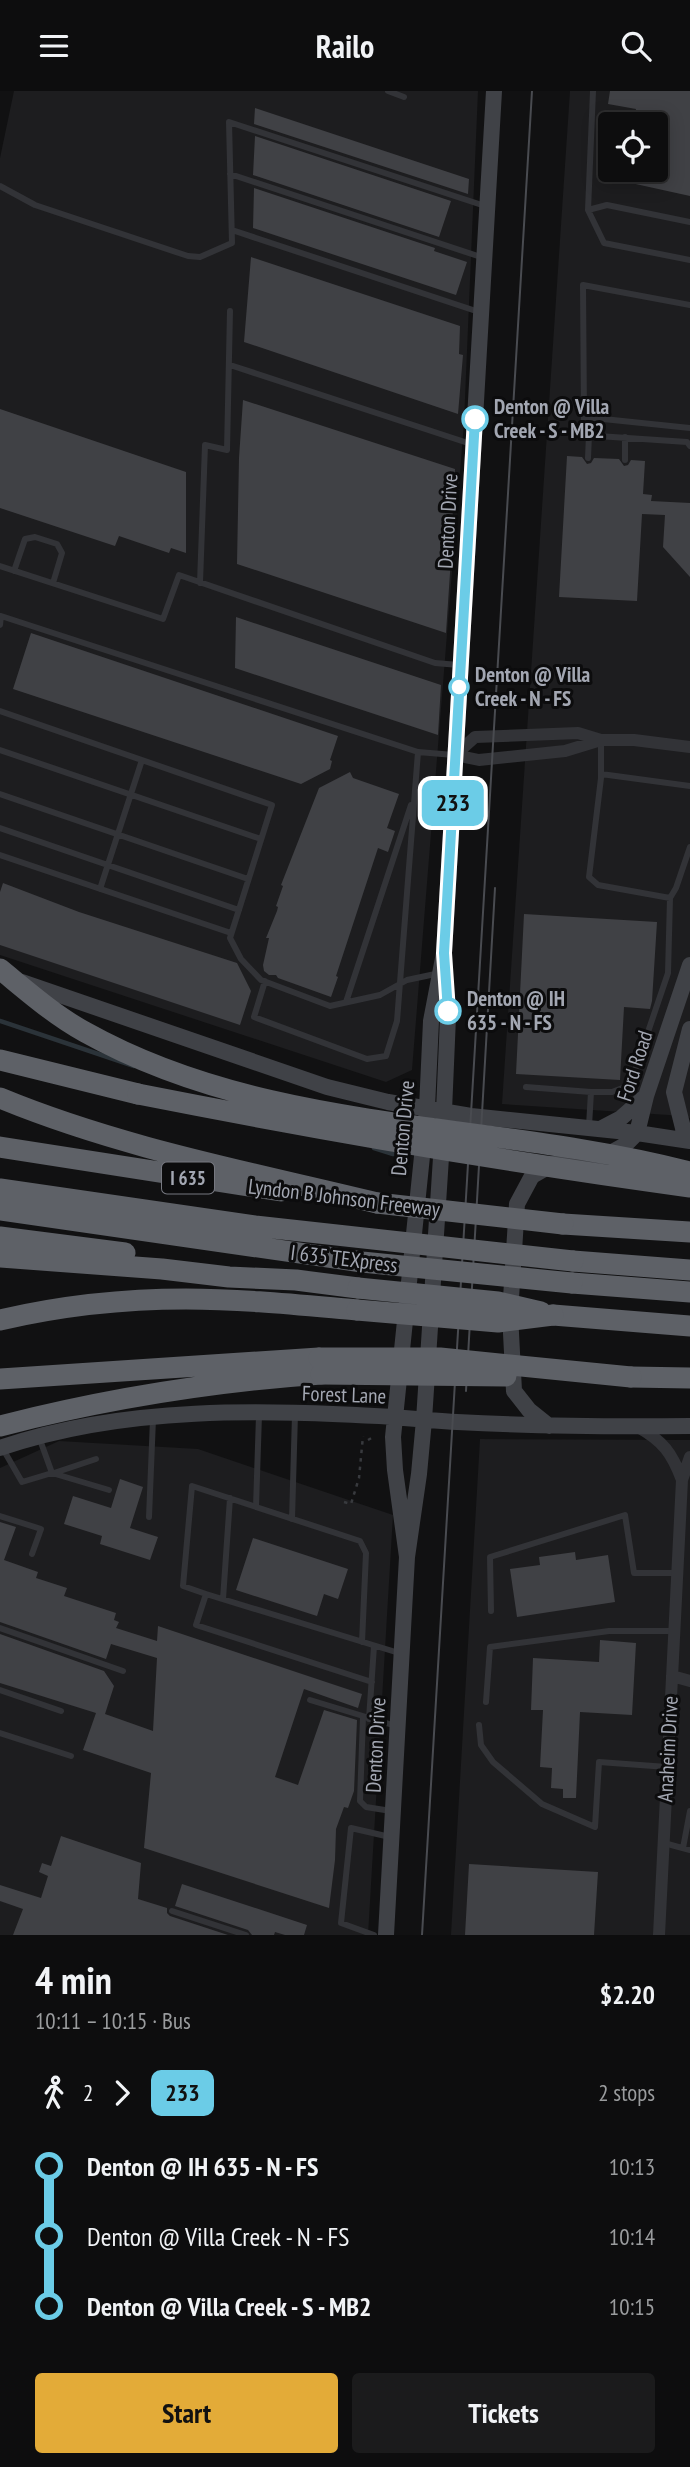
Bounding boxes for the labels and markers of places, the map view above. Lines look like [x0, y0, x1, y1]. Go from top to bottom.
place label: Denton @ Villa Creek - S - MB2 [494, 393, 610, 444]
marker: Denton @ Villa Creek - S - MB2 [462, 406, 488, 432]
place label: Denton @ Villa Creek - N - FS [475, 661, 591, 712]
marker: Denton @ Villa Creek - N - FS [449, 677, 469, 697]
place label: Denton @ IH 635 - N - FS [467, 985, 565, 1036]
marker: Denton @ IH 635 - N - FS [435, 998, 461, 1024]

